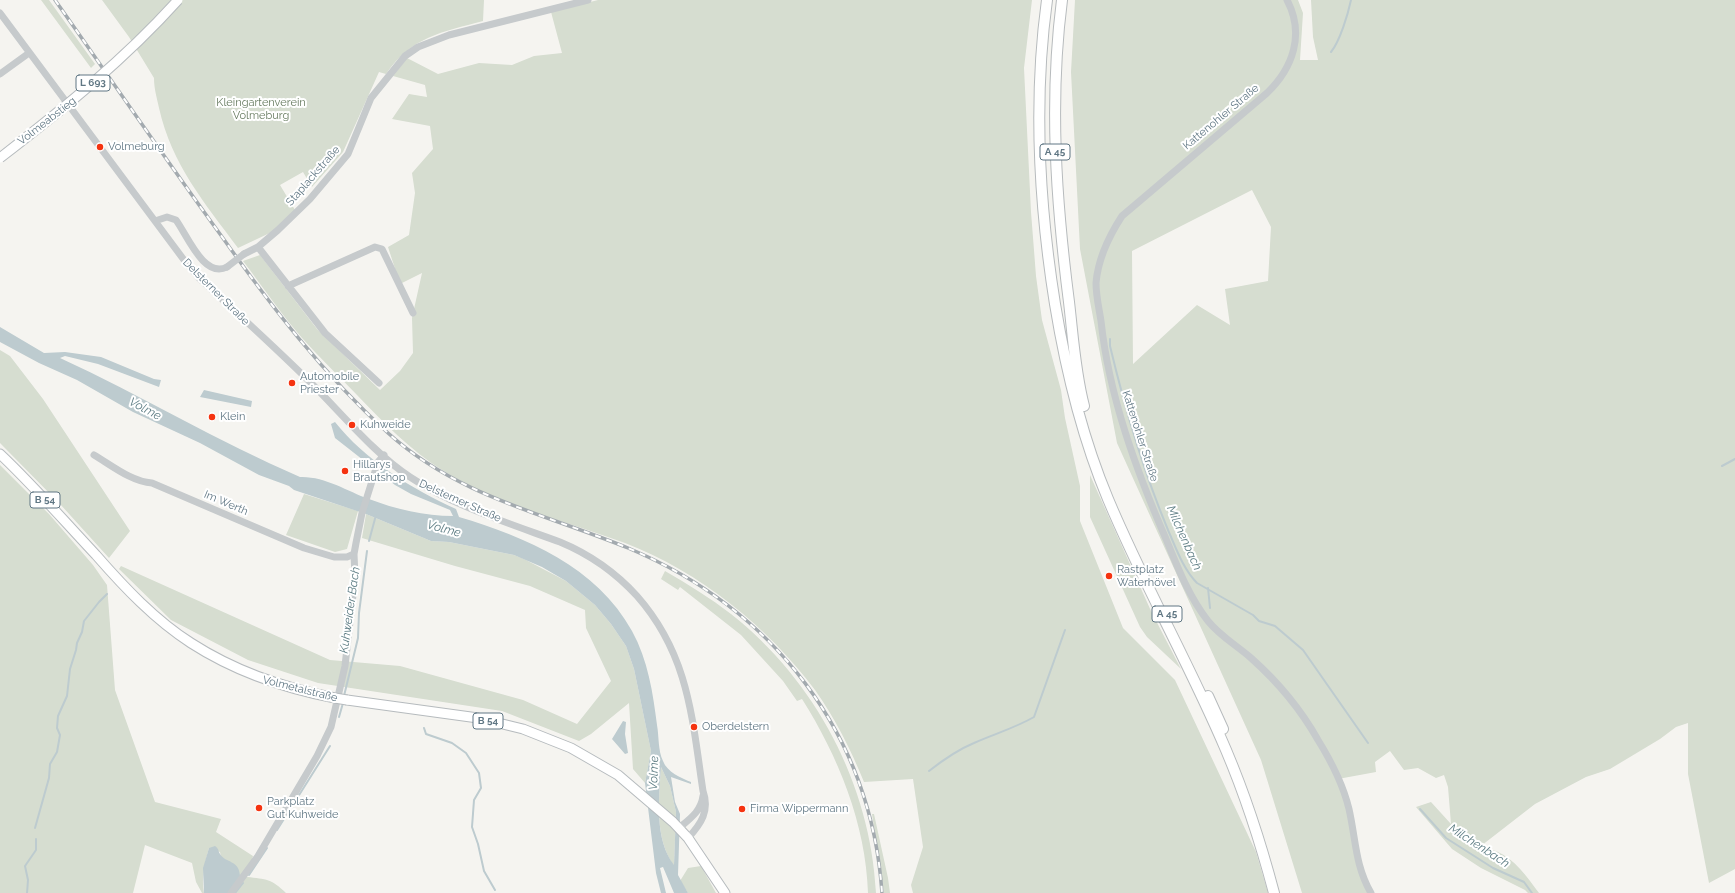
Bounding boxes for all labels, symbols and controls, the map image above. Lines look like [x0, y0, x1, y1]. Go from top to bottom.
road number: L 693 [76, 75, 110, 91]
street label: Kattenohler Straße [1180, 81, 1262, 153]
street label: Volmeabstieg [15, 94, 79, 148]
park label: Kleingartenverein Volmeburg [216, 96, 306, 122]
place label: Volmeburg [108, 140, 165, 154]
marker: Volmeburg [95, 142, 105, 152]
street label: Staplackstraße [283, 143, 343, 209]
road number: A 45 [1040, 144, 1070, 160]
street label: Delsterner Straße [180, 256, 252, 328]
place label: Automobile Priester [300, 370, 359, 396]
marker: Automobile Priester [287, 378, 297, 388]
street label: Kattenohler Straße [1119, 389, 1161, 483]
water label: Volme [127, 395, 163, 423]
place label: Klein [220, 410, 245, 424]
marker: Klein [207, 412, 217, 422]
place label: Kuhweide [360, 418, 411, 432]
marker: Kuhweide [347, 420, 357, 430]
place label: Hillarys Brautshop [353, 458, 405, 484]
marker: Hillarys Brautshop [340, 466, 350, 476]
street label: Delsterner Straße [417, 477, 503, 525]
street label: Im Werth [202, 488, 250, 518]
road number: B 54 [30, 492, 60, 508]
water label: Milchenbach [1163, 503, 1205, 573]
water label: Volme [426, 518, 462, 540]
place label: Rastplatz Waterhövel [1117, 563, 1176, 589]
water label: Kuhweider Bach [337, 566, 363, 654]
marker: Rastplatz Waterhövel [1104, 571, 1114, 581]
road number: A 45 [1152, 606, 1182, 622]
street label: Volmetalstraße [261, 673, 339, 705]
road number: B 54 [473, 713, 503, 729]
place label: Oberdelstern [702, 720, 769, 734]
marker: Oberdelstern [689, 722, 699, 732]
water label: Volme [646, 756, 662, 790]
place label: Parkplatz Gut Kuhweide [267, 795, 338, 821]
place label: Firma Wippermann [750, 802, 848, 816]
marker: Parkplatz Gut Kuhweide [254, 803, 264, 813]
marker: Firma Wippermann [737, 804, 747, 814]
water label: Milchenbach [1446, 821, 1512, 871]

